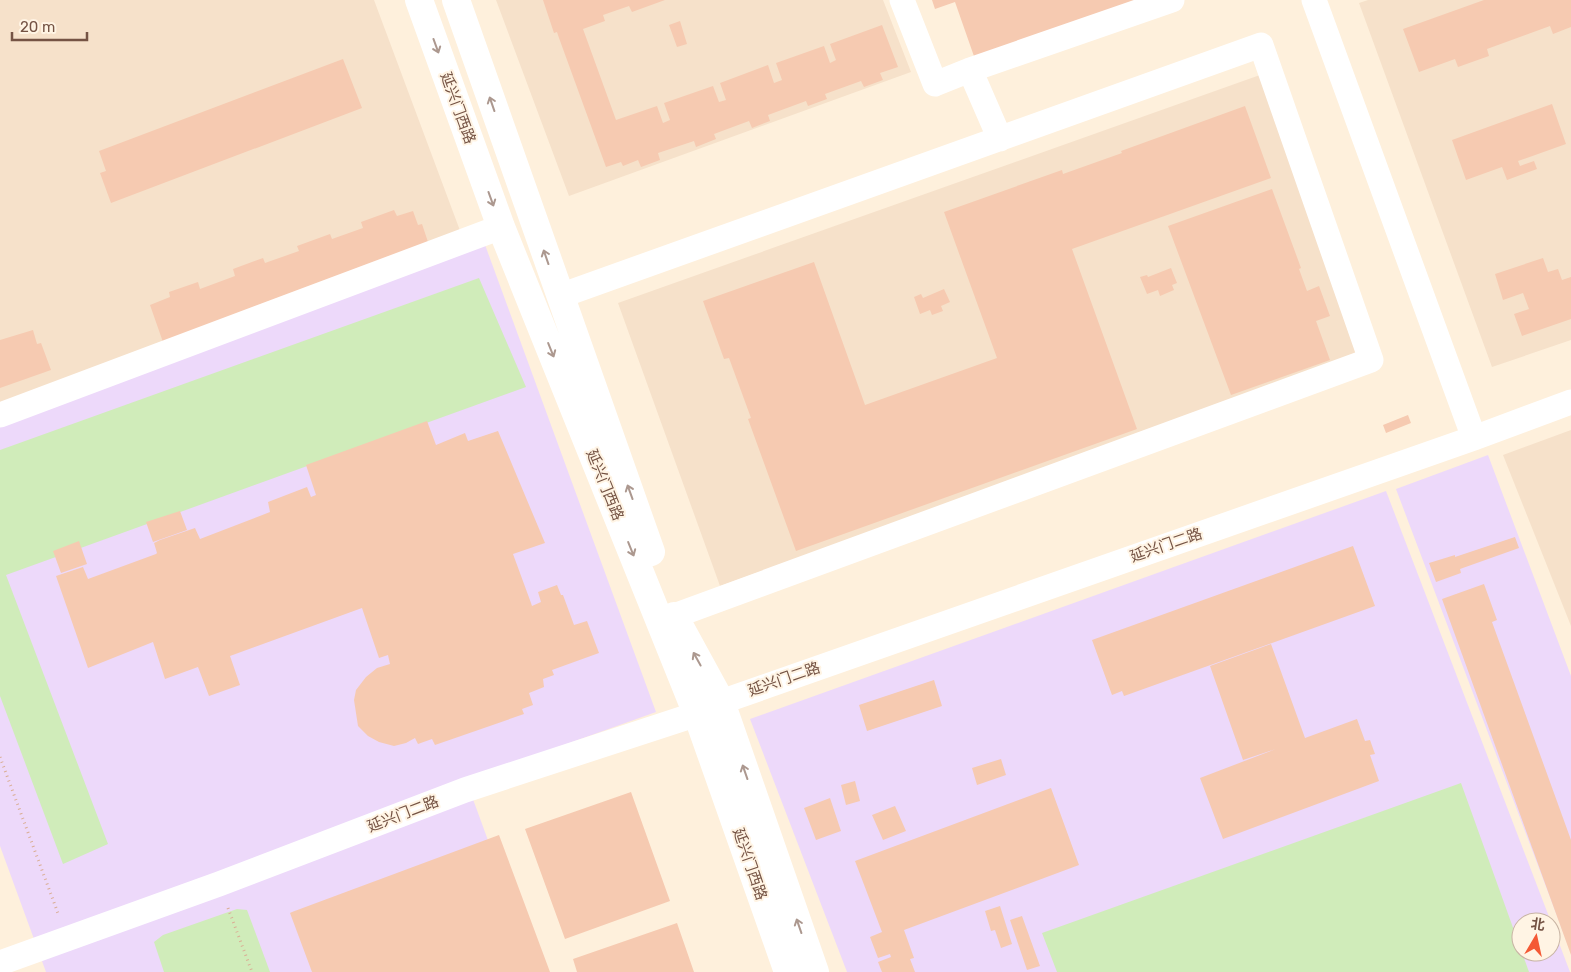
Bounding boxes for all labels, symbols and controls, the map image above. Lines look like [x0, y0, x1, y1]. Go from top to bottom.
scale bar [12, 10, 88, 42]
text: 20 m [20, 18, 55, 36]
one-way arrow [432, 38, 441, 53]
street label: 延兴门西路 [437, 70, 479, 146]
one-way arrow [487, 96, 496, 112]
one-way arrow [487, 190, 496, 206]
one-way arrow [541, 250, 550, 265]
one-way arrow [546, 342, 556, 357]
street label: 延兴门西路 [583, 447, 627, 523]
one-way arrow [625, 485, 634, 501]
street label: 延兴门二路 [1128, 524, 1204, 566]
one-way arrow [627, 541, 636, 556]
one-way arrow [692, 652, 702, 667]
street label: 延兴门二路 [746, 658, 822, 700]
one-way arrow [740, 765, 750, 781]
street label: 延兴门二路 [365, 792, 441, 836]
street label: 延兴门西路 [729, 826, 771, 902]
north arrow [1511, 912, 1561, 962]
text: 北 [1530, 915, 1546, 934]
one-way arrow [794, 919, 803, 934]

